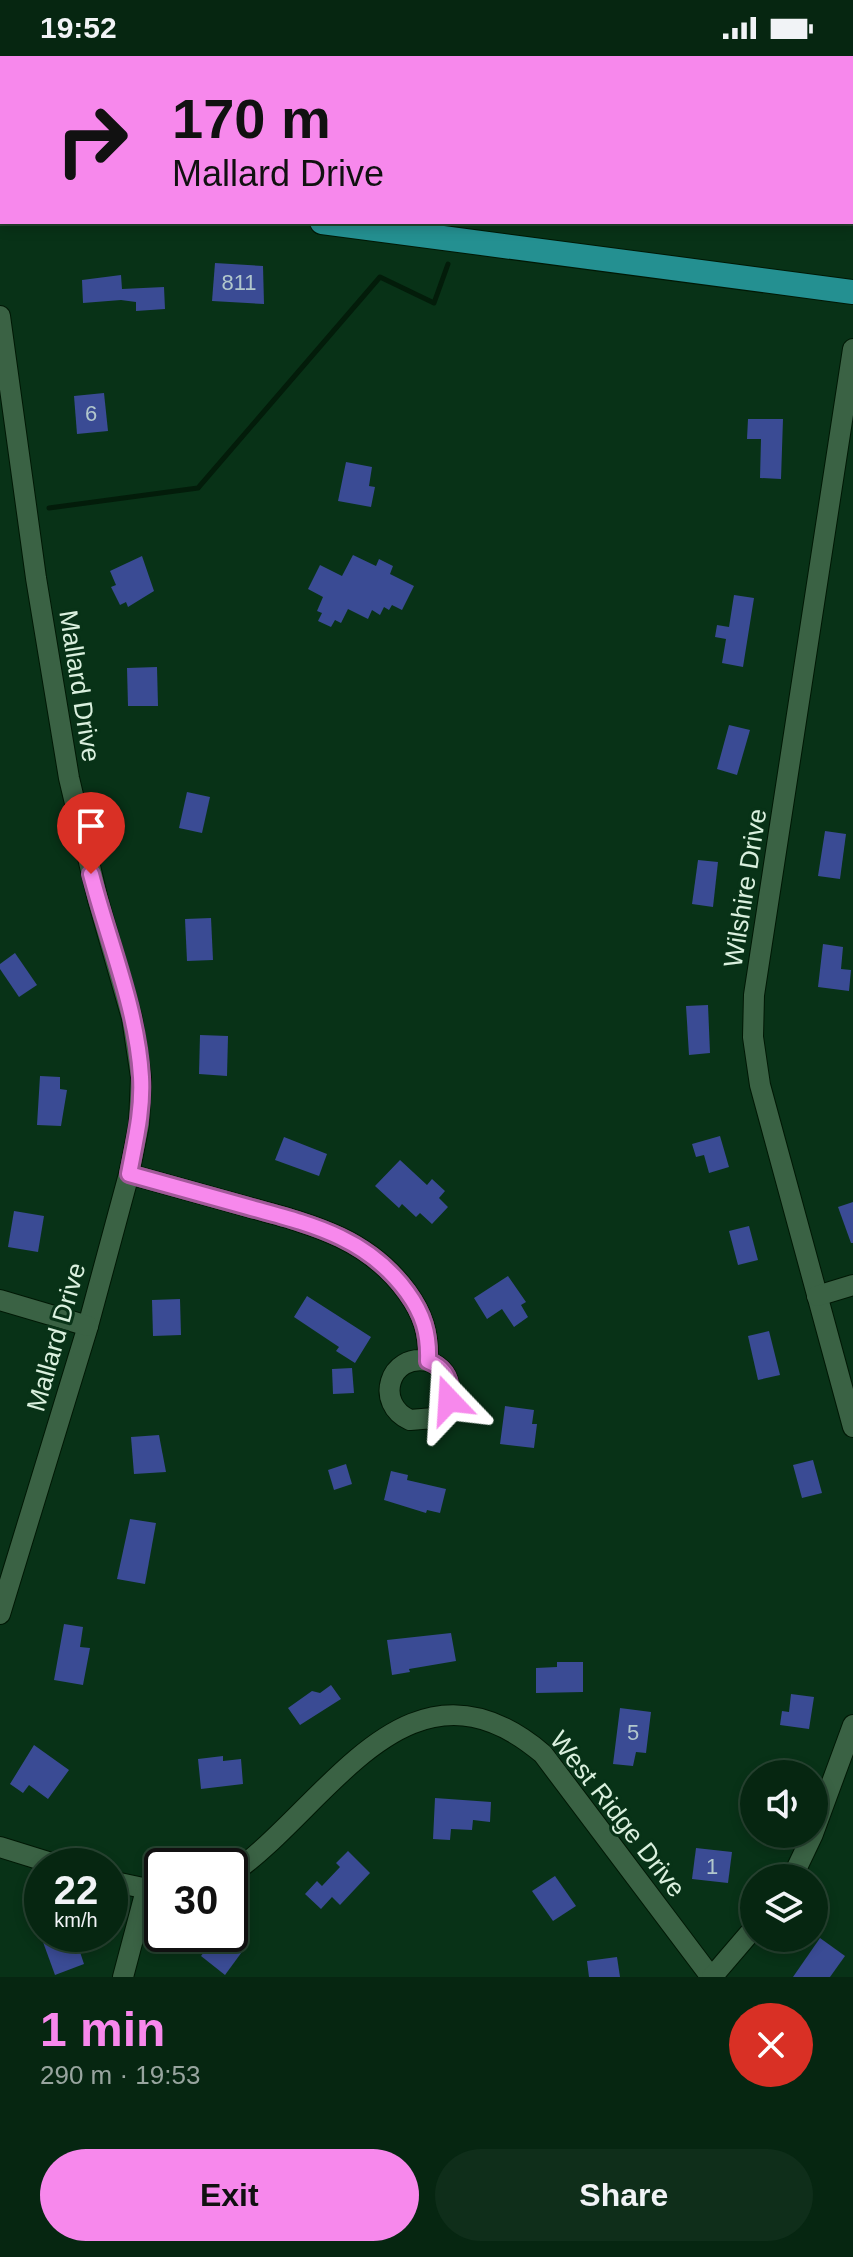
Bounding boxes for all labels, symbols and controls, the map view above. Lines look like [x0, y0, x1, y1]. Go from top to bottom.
text: 19:52 [40, 11, 117, 44]
text: 170 m [172, 87, 331, 150]
icon: right [40, 88, 144, 192]
text: Mallard Drive [172, 153, 384, 194]
house number: 811 [221, 270, 257, 295]
house number: 6 [85, 401, 97, 426]
street label: Mallard Drive [53, 608, 107, 764]
pin [57, 792, 125, 874]
icon: arrive [69, 804, 113, 848]
street label: Wilshire Drive [718, 806, 772, 970]
street label: Mallard Drive [20, 1259, 92, 1415]
position arrow [407, 1358, 491, 1442]
house number: 5 [627, 1720, 639, 1745]
street label: West Ridge Drive [544, 1725, 692, 1903]
map controls [740, 1760, 828, 1952]
button: sound [740, 1760, 828, 1848]
speed limit sign: 30 [144, 1848, 248, 1952]
house number: 1 [706, 1854, 718, 1879]
button: layers [740, 1864, 828, 1952]
text: 22 [54, 1868, 98, 1912]
text: km/h [54, 1909, 98, 1931]
text: 1 min [40, 2003, 165, 2056]
button: close [729, 2003, 813, 2087]
text: 290 m · 19:53 [40, 2060, 200, 2090]
button: Exit [40, 2149, 419, 2241]
button: Share [435, 2149, 813, 2241]

